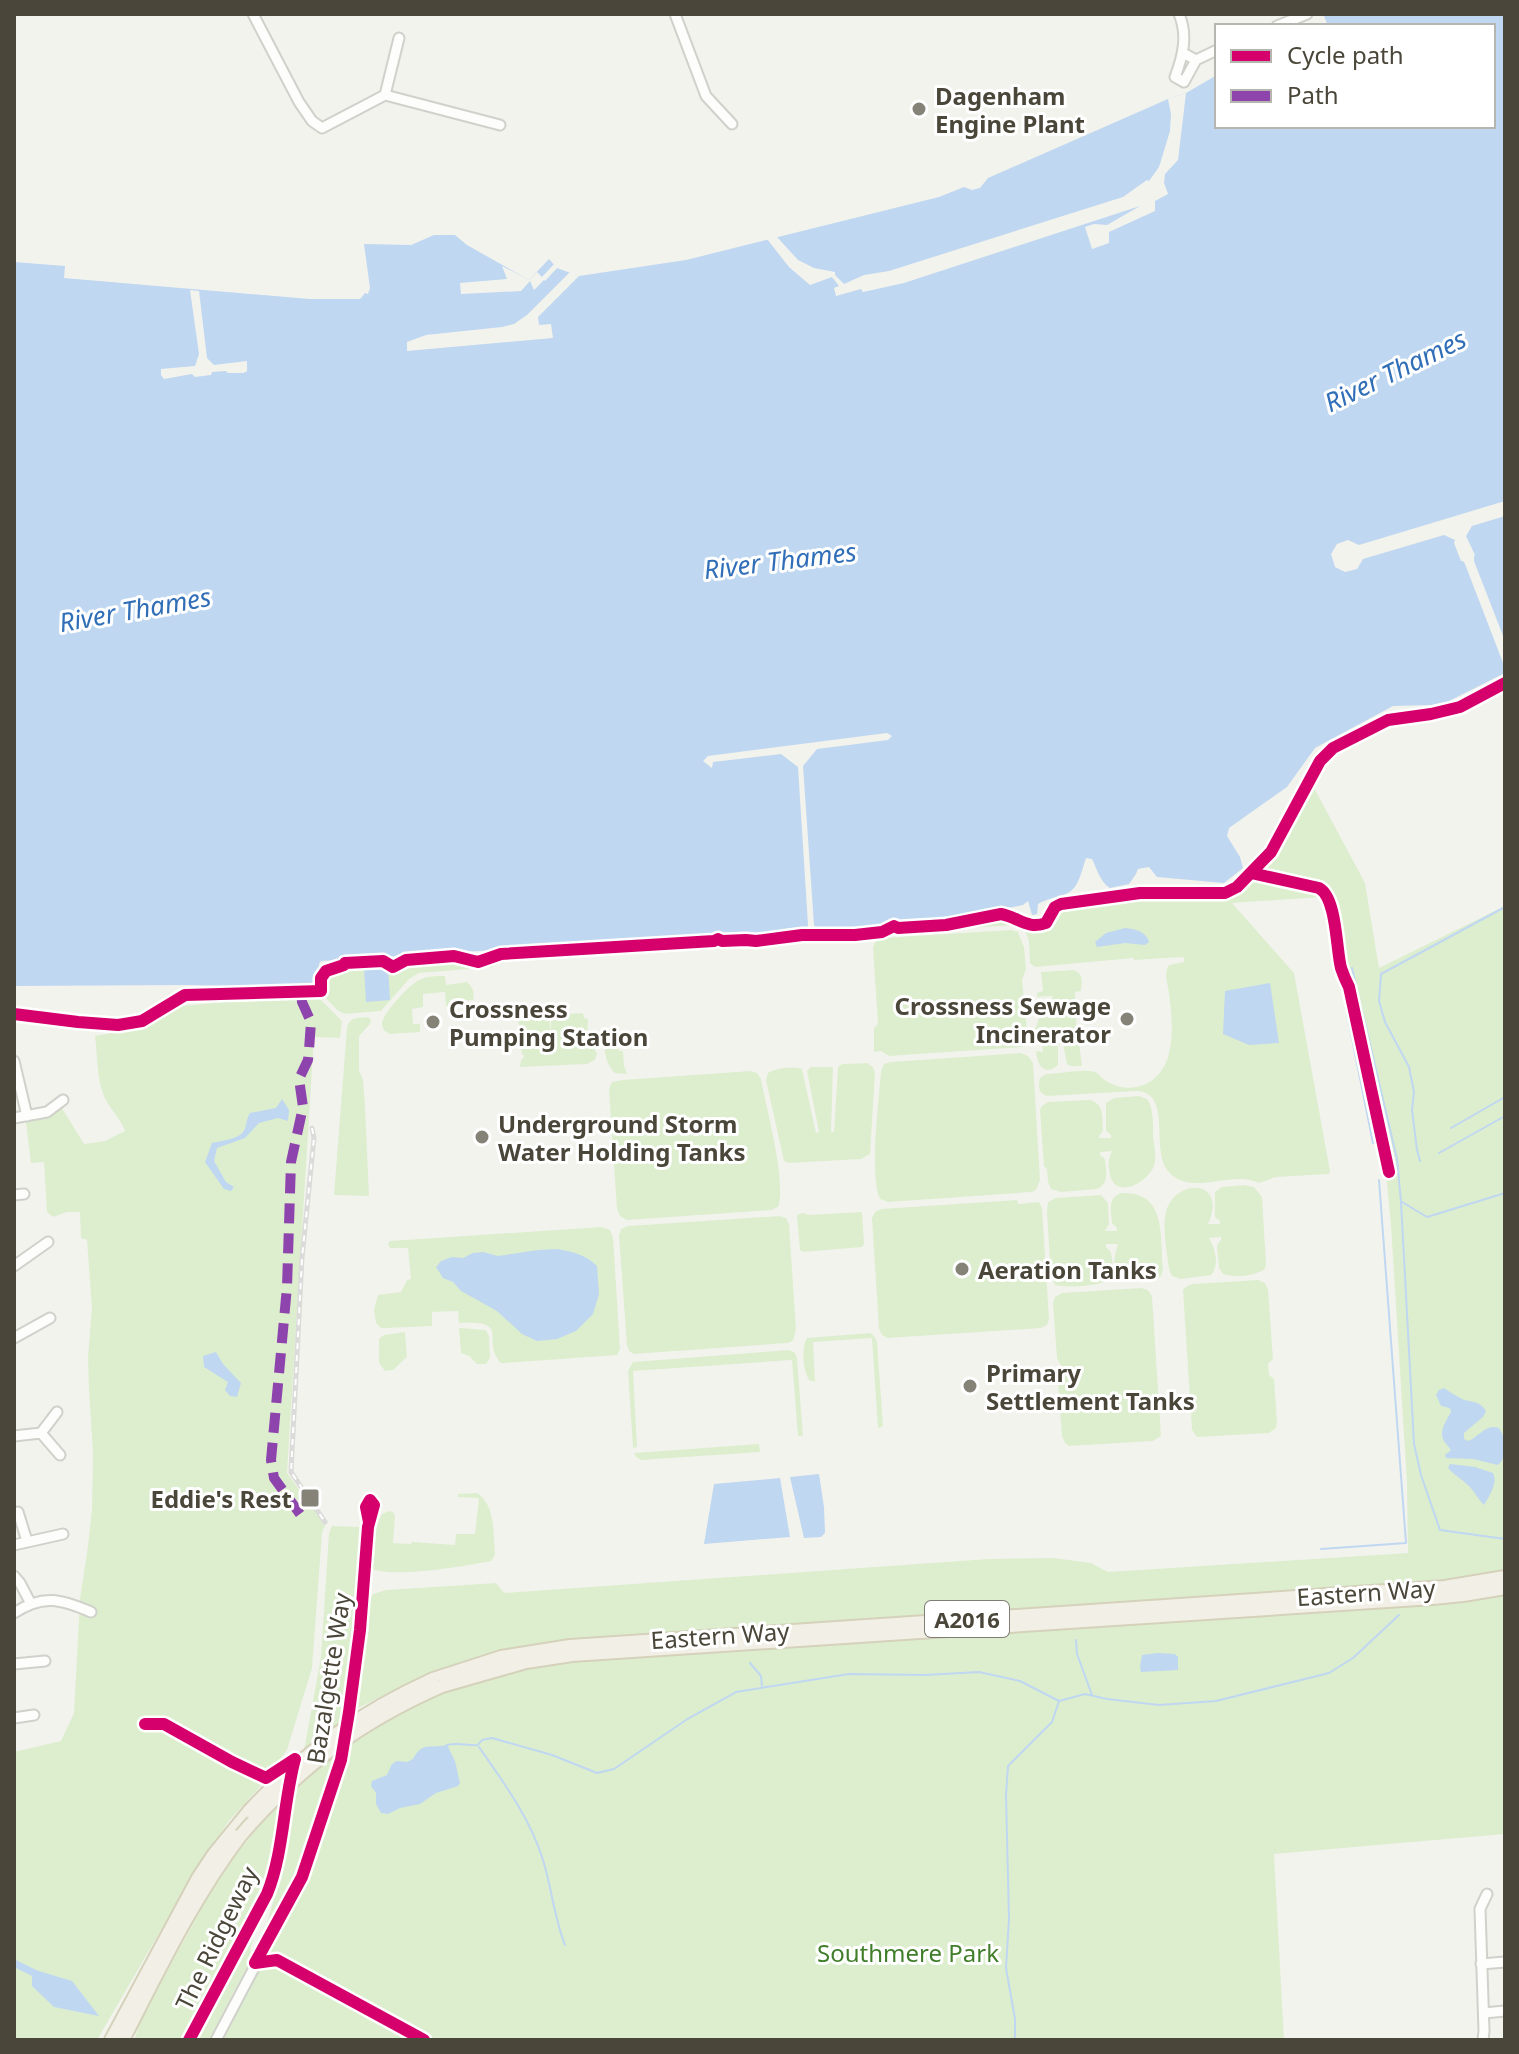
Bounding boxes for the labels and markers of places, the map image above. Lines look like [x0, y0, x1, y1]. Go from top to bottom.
place label: Dagenham Engine Plant [935, 79, 1085, 140]
marker: Dagenham Engine Plant [910, 100, 928, 118]
place label: Crossness Sewage Incinerator [894, 989, 1111, 1050]
place label: Crossness Pumping Station [449, 992, 648, 1053]
marker: Crossness Sewage Incinerator [1118, 1010, 1136, 1028]
marker: Crossness Pumping Station [424, 1013, 442, 1031]
place label: Underground Storm Water Holding Tanks [498, 1107, 746, 1168]
marker: Underground Storm Water Holding Tanks [473, 1128, 491, 1146]
place label: Aeration Tanks [978, 1253, 1157, 1286]
marker: Aeration Tanks [953, 1260, 971, 1278]
place label: Primary Settlement Tanks [986, 1356, 1195, 1417]
marker: Primary Settlement Tanks [961, 1377, 979, 1395]
place label: Eddie's Rest [150, 1482, 292, 1515]
marker: Eddie's Rest [299, 1487, 321, 1509]

